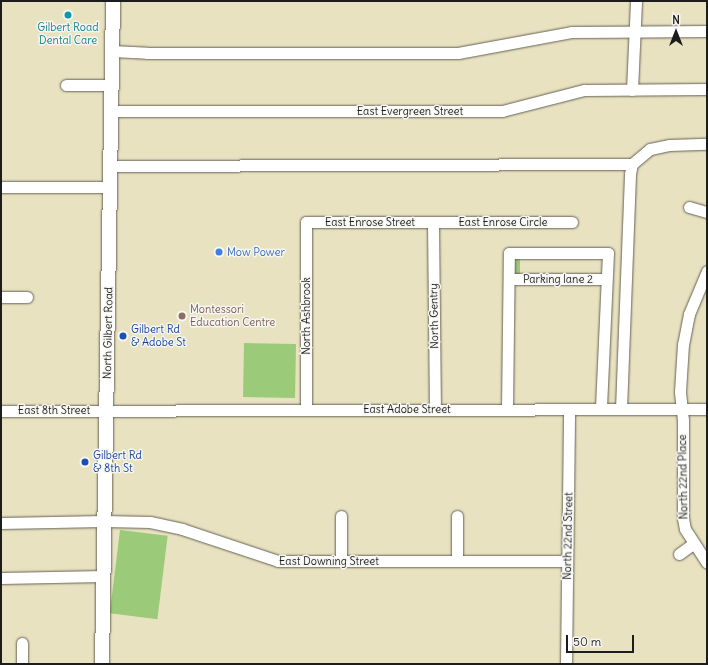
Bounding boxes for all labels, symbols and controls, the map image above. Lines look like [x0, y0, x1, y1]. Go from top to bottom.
marker: Gilbert Road Dental Care [63, 10, 73, 20]
north arrow [656, 12, 696, 52]
text: N [672, 13, 680, 27]
place label: Gilbert Road Dental Care [37, 21, 99, 47]
street label: East Evergreen Street [357, 104, 463, 118]
street label: East Enrose Street [325, 215, 415, 229]
street label: East Enrose Circle [459, 215, 547, 229]
place label: Mow Power [227, 245, 285, 259]
marker: Mow Power [214, 247, 224, 257]
street label: Parking lane 2 [523, 272, 593, 286]
street label: North Ashbrook [299, 277, 313, 355]
street label: North Gentry [427, 283, 441, 349]
street label: North Gilbert Road [101, 287, 115, 379]
place label: Montessori Education Centre [190, 303, 275, 329]
marker: Montessori Education Centre [177, 311, 187, 321]
place label: Gilbert Rd & Adobe St [131, 323, 186, 349]
marker: Gilbert Rd & Adobe St [118, 331, 128, 341]
street label: East Adobe Street [363, 402, 451, 416]
street label: East 8th Street [18, 403, 90, 417]
street label: North 22nd Place [676, 434, 690, 520]
place label: Gilbert Rd & 8th St [93, 449, 142, 475]
marker: Gilbert Rd & 8th St [80, 457, 90, 467]
street label: North 22nd Street [561, 492, 575, 580]
street label: East Downing Street [279, 554, 379, 568]
scale bar [568, 627, 636, 653]
text: 50 m [573, 634, 601, 649]

